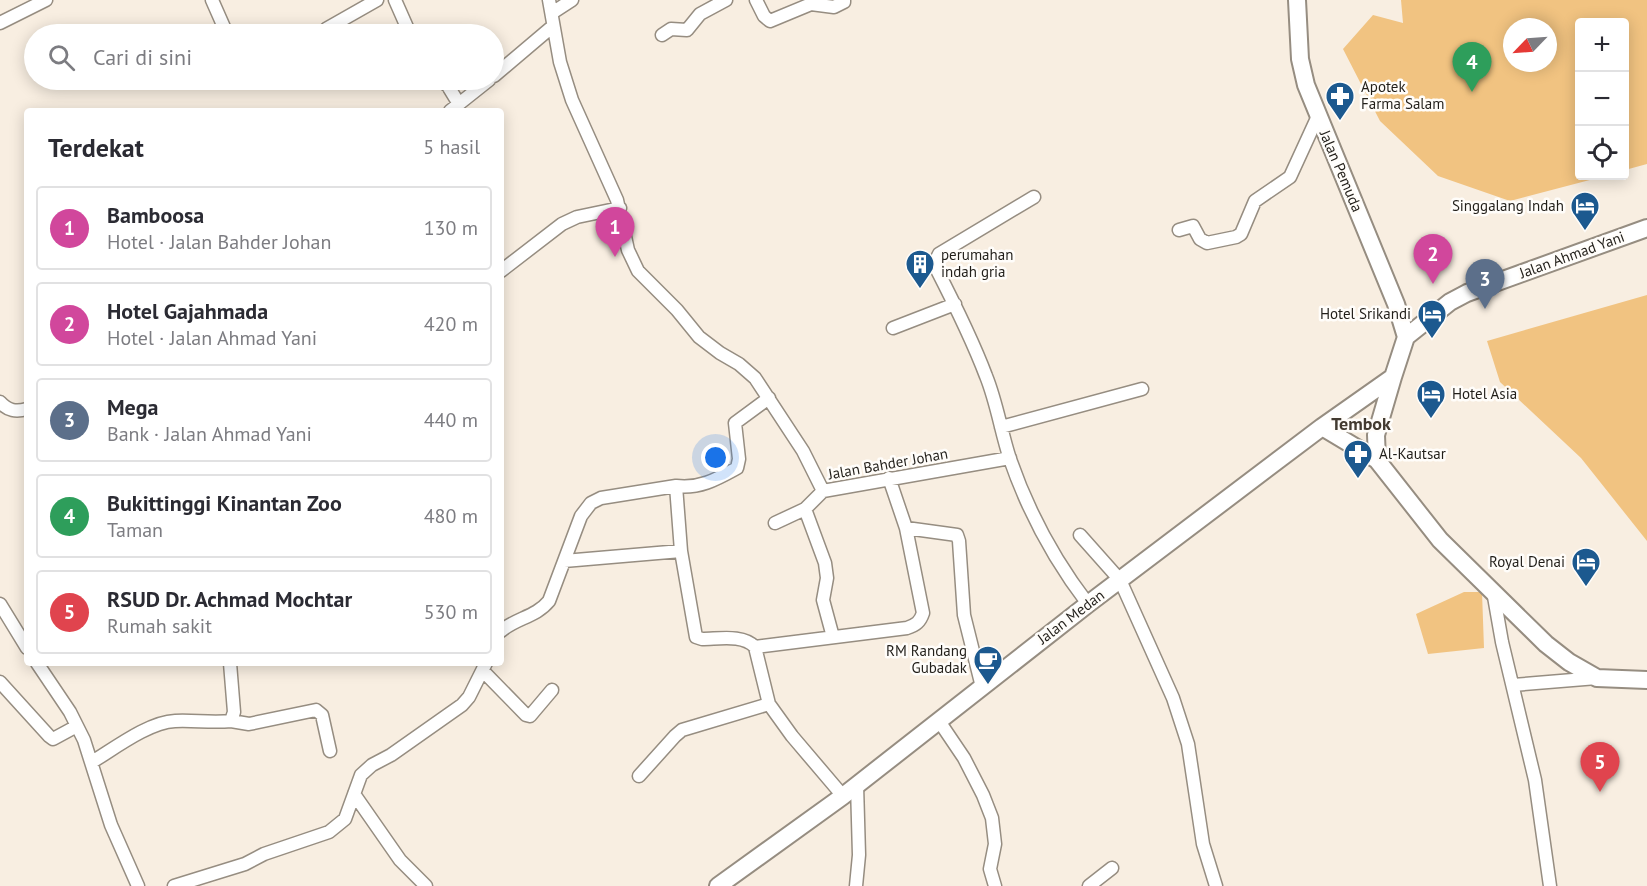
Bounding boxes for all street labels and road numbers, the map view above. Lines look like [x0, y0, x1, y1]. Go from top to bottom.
street label: Jalan Pemuda [1315, 126, 1367, 215]
street label: Jalan Ahmad Yani [1516, 227, 1627, 283]
street label: Jalan Bahder Johan [826, 444, 949, 484]
street label: Jalan Medan [1033, 585, 1108, 649]

